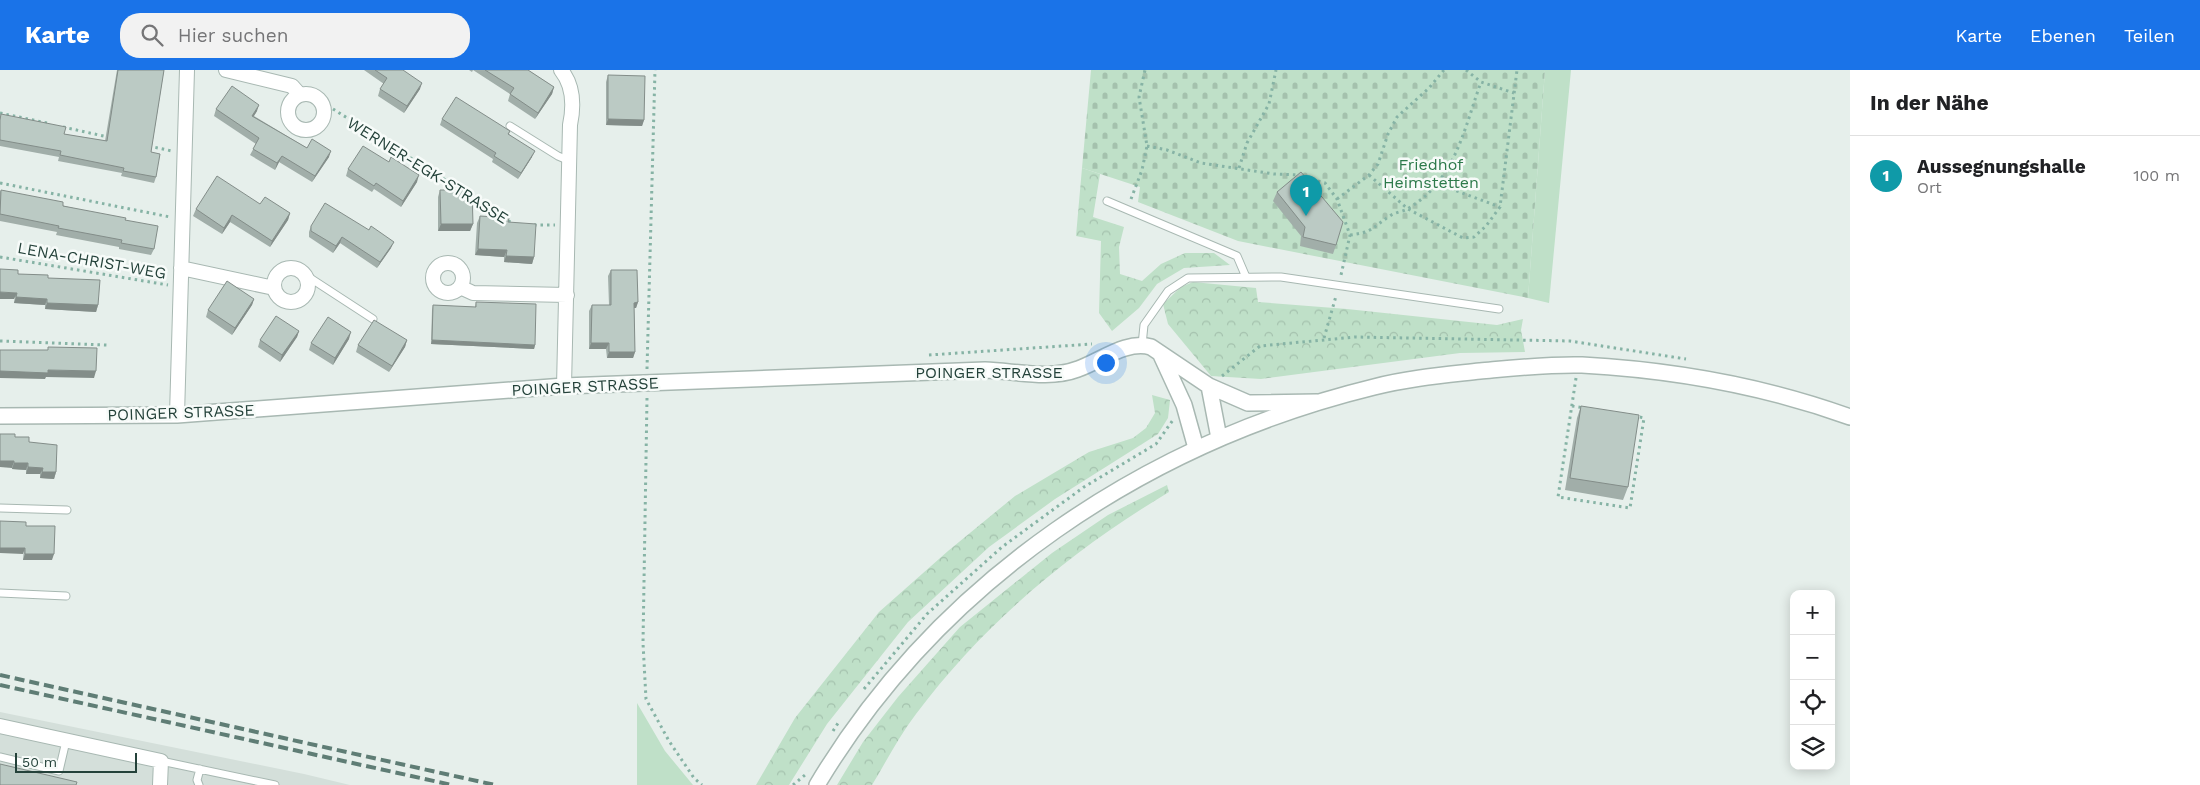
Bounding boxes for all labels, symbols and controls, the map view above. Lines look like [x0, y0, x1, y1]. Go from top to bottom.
search box [120, 13, 470, 58]
text: Karte [25, 21, 90, 49]
icon: search [138, 21, 166, 49]
text: Hier suchen [178, 24, 288, 47]
text: Karte [1956, 25, 2002, 46]
text: Ebenen [2030, 25, 2096, 46]
text: Teilen [2124, 25, 2175, 46]
text: In der Nähe [1870, 90, 1989, 115]
street label: WERNER-EGK-STRASSE [344, 113, 512, 228]
park label: Friedhof Heimstetten [1383, 155, 1479, 192]
text: Aussegnungshalle [1917, 155, 2086, 178]
text: 1 [1883, 166, 1889, 185]
text: 100 m [2133, 166, 2180, 185]
pin: 1 [1290, 175, 1322, 216]
text: Ort [1917, 178, 1942, 197]
street label: LENA-CHRIST-WEG [16, 238, 168, 283]
your location [1093, 350, 1119, 376]
street label: POINGER STRASSE [915, 363, 1063, 382]
street label: POINGER STRASSE [511, 373, 659, 400]
street label: POINGER STRASSE [107, 400, 255, 425]
map controls [1790, 590, 1835, 770]
button: + [1790, 590, 1835, 635]
button: − [1790, 635, 1835, 680]
button: locate [1790, 680, 1835, 725]
button: layers [1790, 725, 1835, 770]
scale bar [15, 750, 138, 773]
text: 50 m [22, 754, 57, 770]

